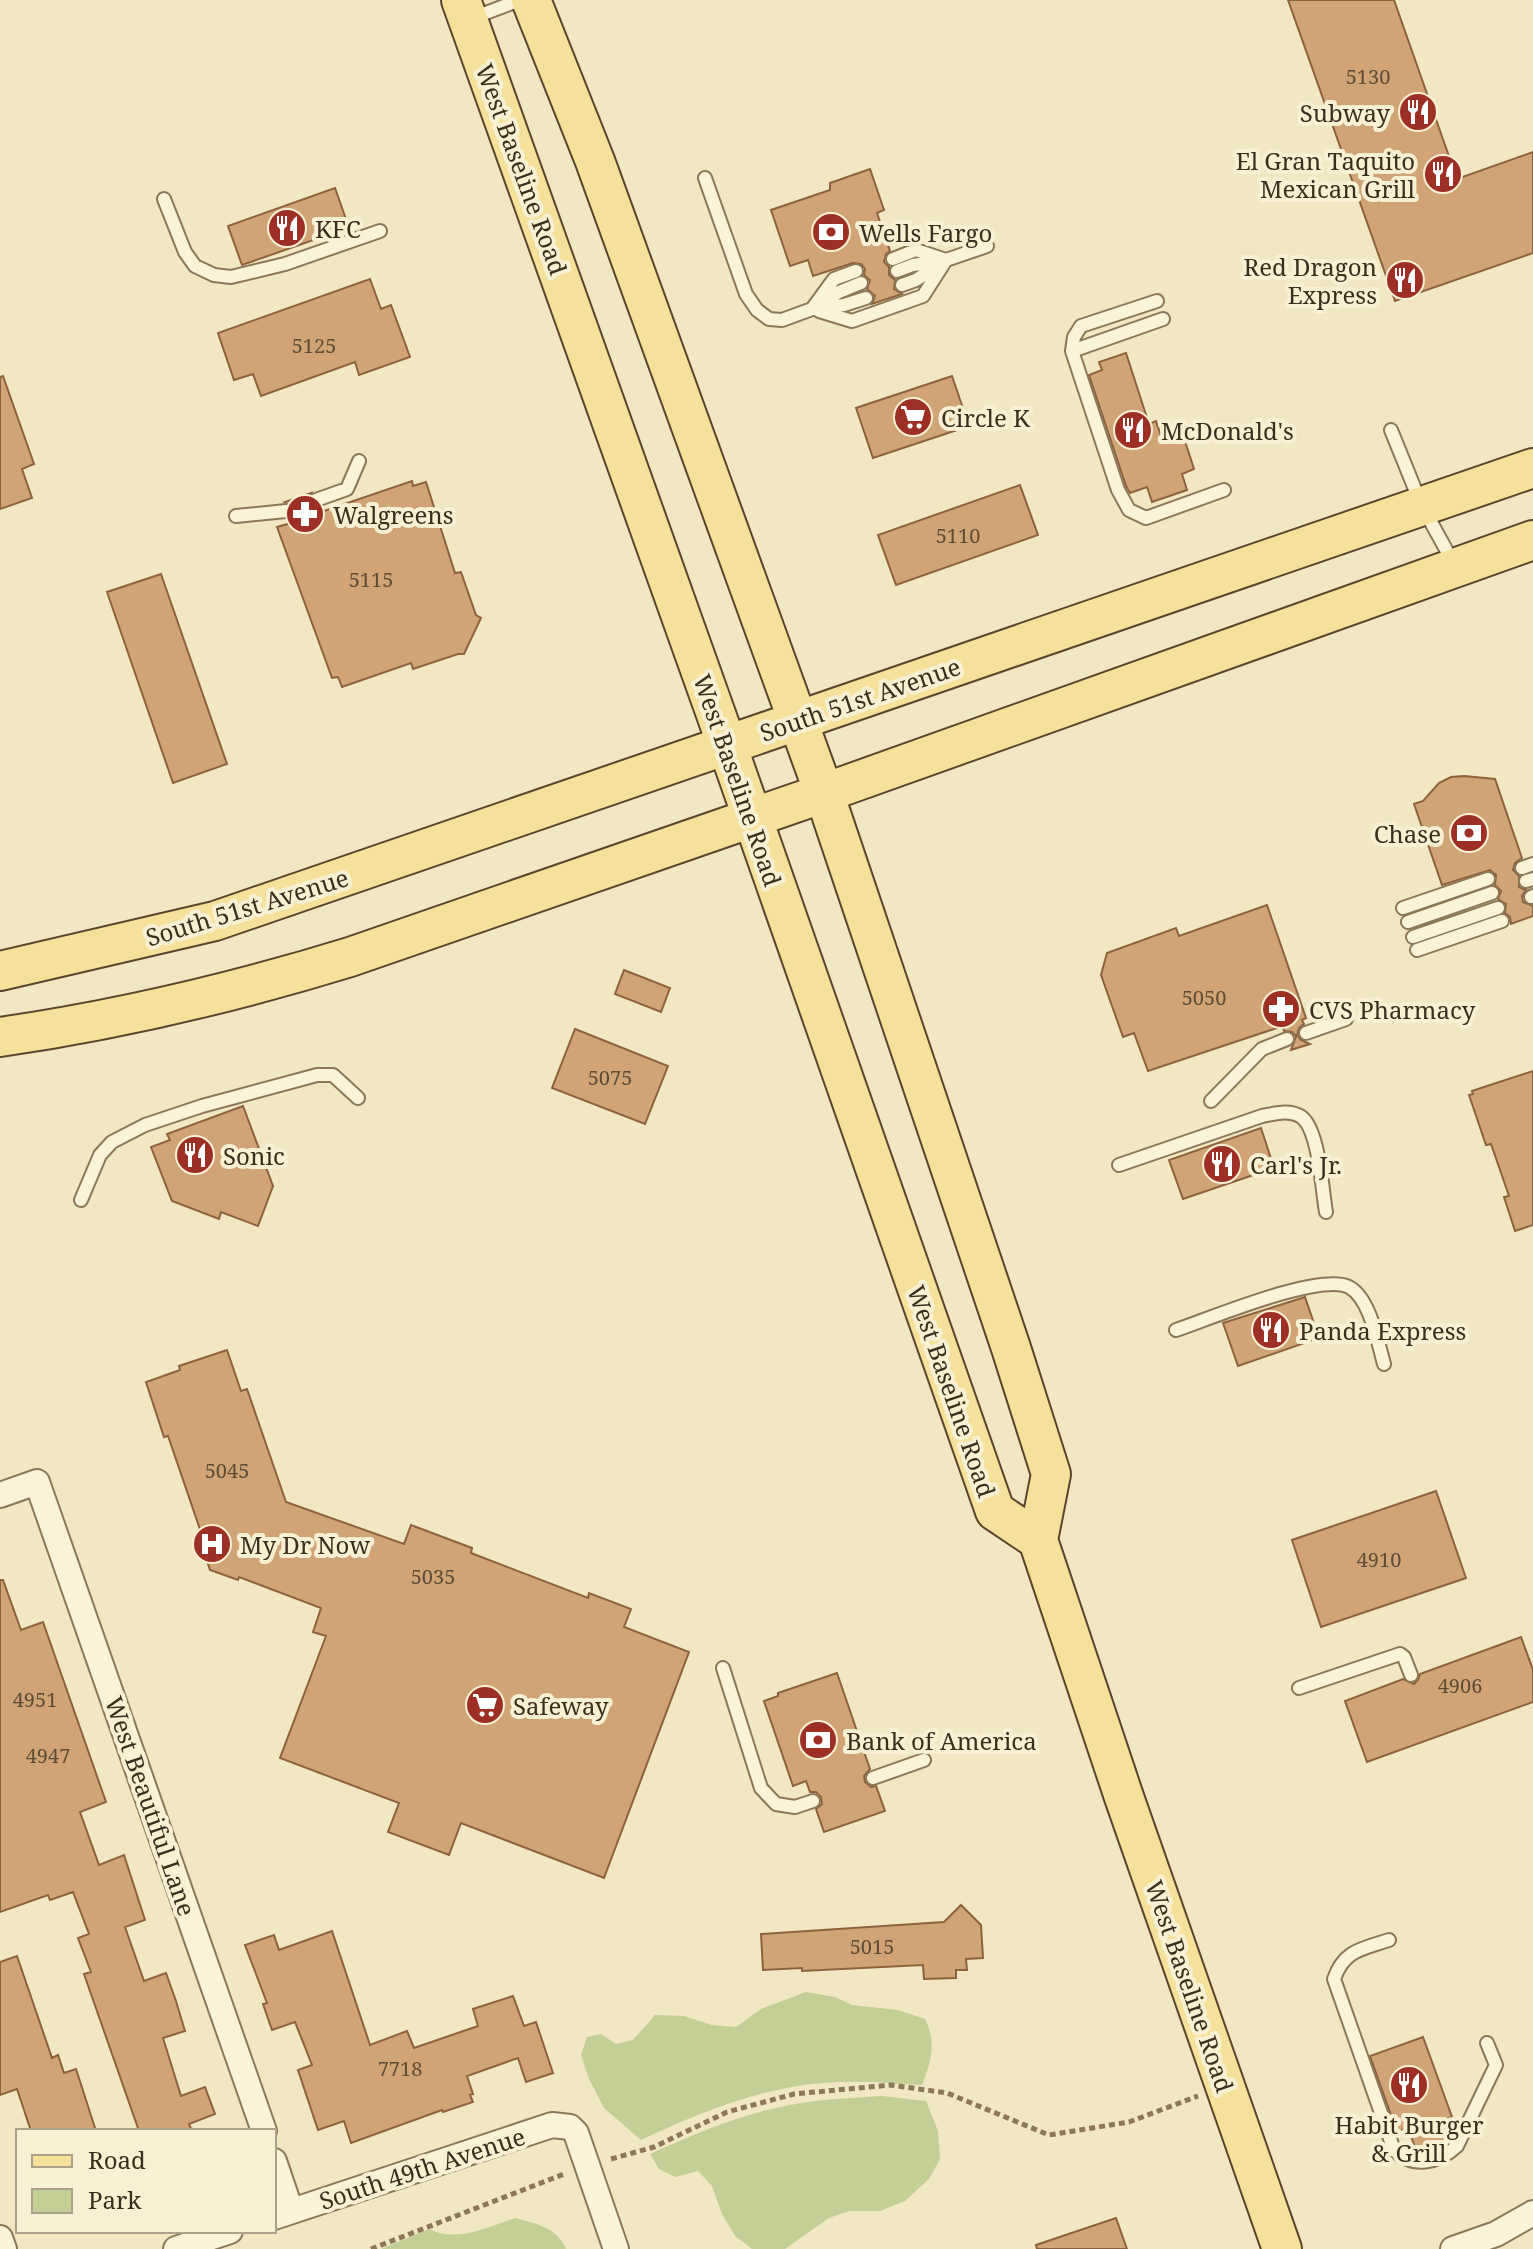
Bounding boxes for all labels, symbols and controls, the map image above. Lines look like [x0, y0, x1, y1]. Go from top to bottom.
street label: West Baseline Road [468, 59, 576, 279]
house number: 5130 [1346, 63, 1390, 90]
restaurant icon: Subway [1397, 91, 1439, 133]
place label: Subway [1300, 96, 1390, 129]
place label: El Gran Taquito Mexican Grill [1236, 144, 1416, 205]
restaurant icon: El Gran Taquito Mexican Grill [1422, 153, 1464, 195]
restaurant icon: KFC [266, 207, 308, 249]
bank icon: Wells Fargo [810, 211, 852, 253]
place label: KFC [315, 212, 361, 245]
place label: Wells Fargo [859, 216, 992, 249]
place label: Red Dragon Express [1243, 250, 1377, 311]
restaurant icon: Red Dragon Express [1384, 259, 1426, 301]
house number: 5125 [292, 332, 336, 359]
supermarket icon: Circle K [892, 396, 934, 438]
place label: Circle K [941, 401, 1031, 434]
restaurant icon: McDonald's [1112, 409, 1154, 451]
place label: McDonald's [1161, 414, 1294, 447]
pharmacy icon: Walgreens [284, 493, 326, 535]
place label: Walgreens [333, 498, 454, 531]
house number: 5110 [936, 522, 980, 549]
house number: 5115 [349, 566, 393, 593]
street label: South 51st Avenue [755, 649, 965, 749]
street label: West Baseline Road [686, 669, 790, 891]
bank icon: Chase [1448, 812, 1490, 854]
place label: Chase [1374, 817, 1441, 850]
street label: South 51st Avenue [142, 860, 352, 954]
house number: 5050 [1182, 984, 1226, 1011]
pharmacy icon: CVS Pharmacy [1260, 988, 1302, 1030]
place label: CVS Pharmacy [1309, 993, 1476, 1026]
house number: 5075 [588, 1064, 632, 1091]
restaurant icon: Sonic [174, 1134, 216, 1176]
place label: Sonic [223, 1139, 285, 1172]
restaurant icon: Carl's Jr. [1201, 1143, 1243, 1185]
place label: Carl's Jr. [1250, 1148, 1342, 1181]
street label: West Baseline Road [900, 1280, 1004, 1502]
restaurant icon: Panda Express [1250, 1309, 1292, 1351]
place label: Panda Express [1299, 1314, 1466, 1347]
house number: 5045 [205, 1457, 249, 1484]
hospital icon: My Dr Now [191, 1523, 233, 1565]
place label: My Dr Now [240, 1528, 370, 1561]
house number: 4910 [1357, 1546, 1401, 1573]
house number: 5035 [411, 1563, 455, 1590]
house number: 4906 [1438, 1672, 1482, 1699]
supermarket icon: Safeway [464, 1684, 506, 1726]
house number: 4951 [13, 1686, 57, 1713]
place label: Safeway [513, 1689, 609, 1722]
street label: West Beautiful Lane [98, 1692, 204, 1920]
bank icon: Bank of America [797, 1719, 839, 1761]
place label: Bank of America [846, 1724, 1037, 1757]
house number: 4947 [26, 1742, 70, 1769]
street label: West Baseline Road [1138, 1875, 1242, 2097]
house number: 5015 [850, 1933, 894, 1960]
house number: 7718 [378, 2055, 422, 2082]
restaurant icon: Habit Burger & Grill [1388, 2064, 1430, 2106]
place label: Habit Burger & Grill [1335, 2108, 1483, 2169]
street label: South 49th Avenue [315, 2119, 529, 2217]
legend [16, 2129, 276, 2233]
text: Road [88, 2143, 146, 2176]
text: Park [88, 2183, 142, 2216]

